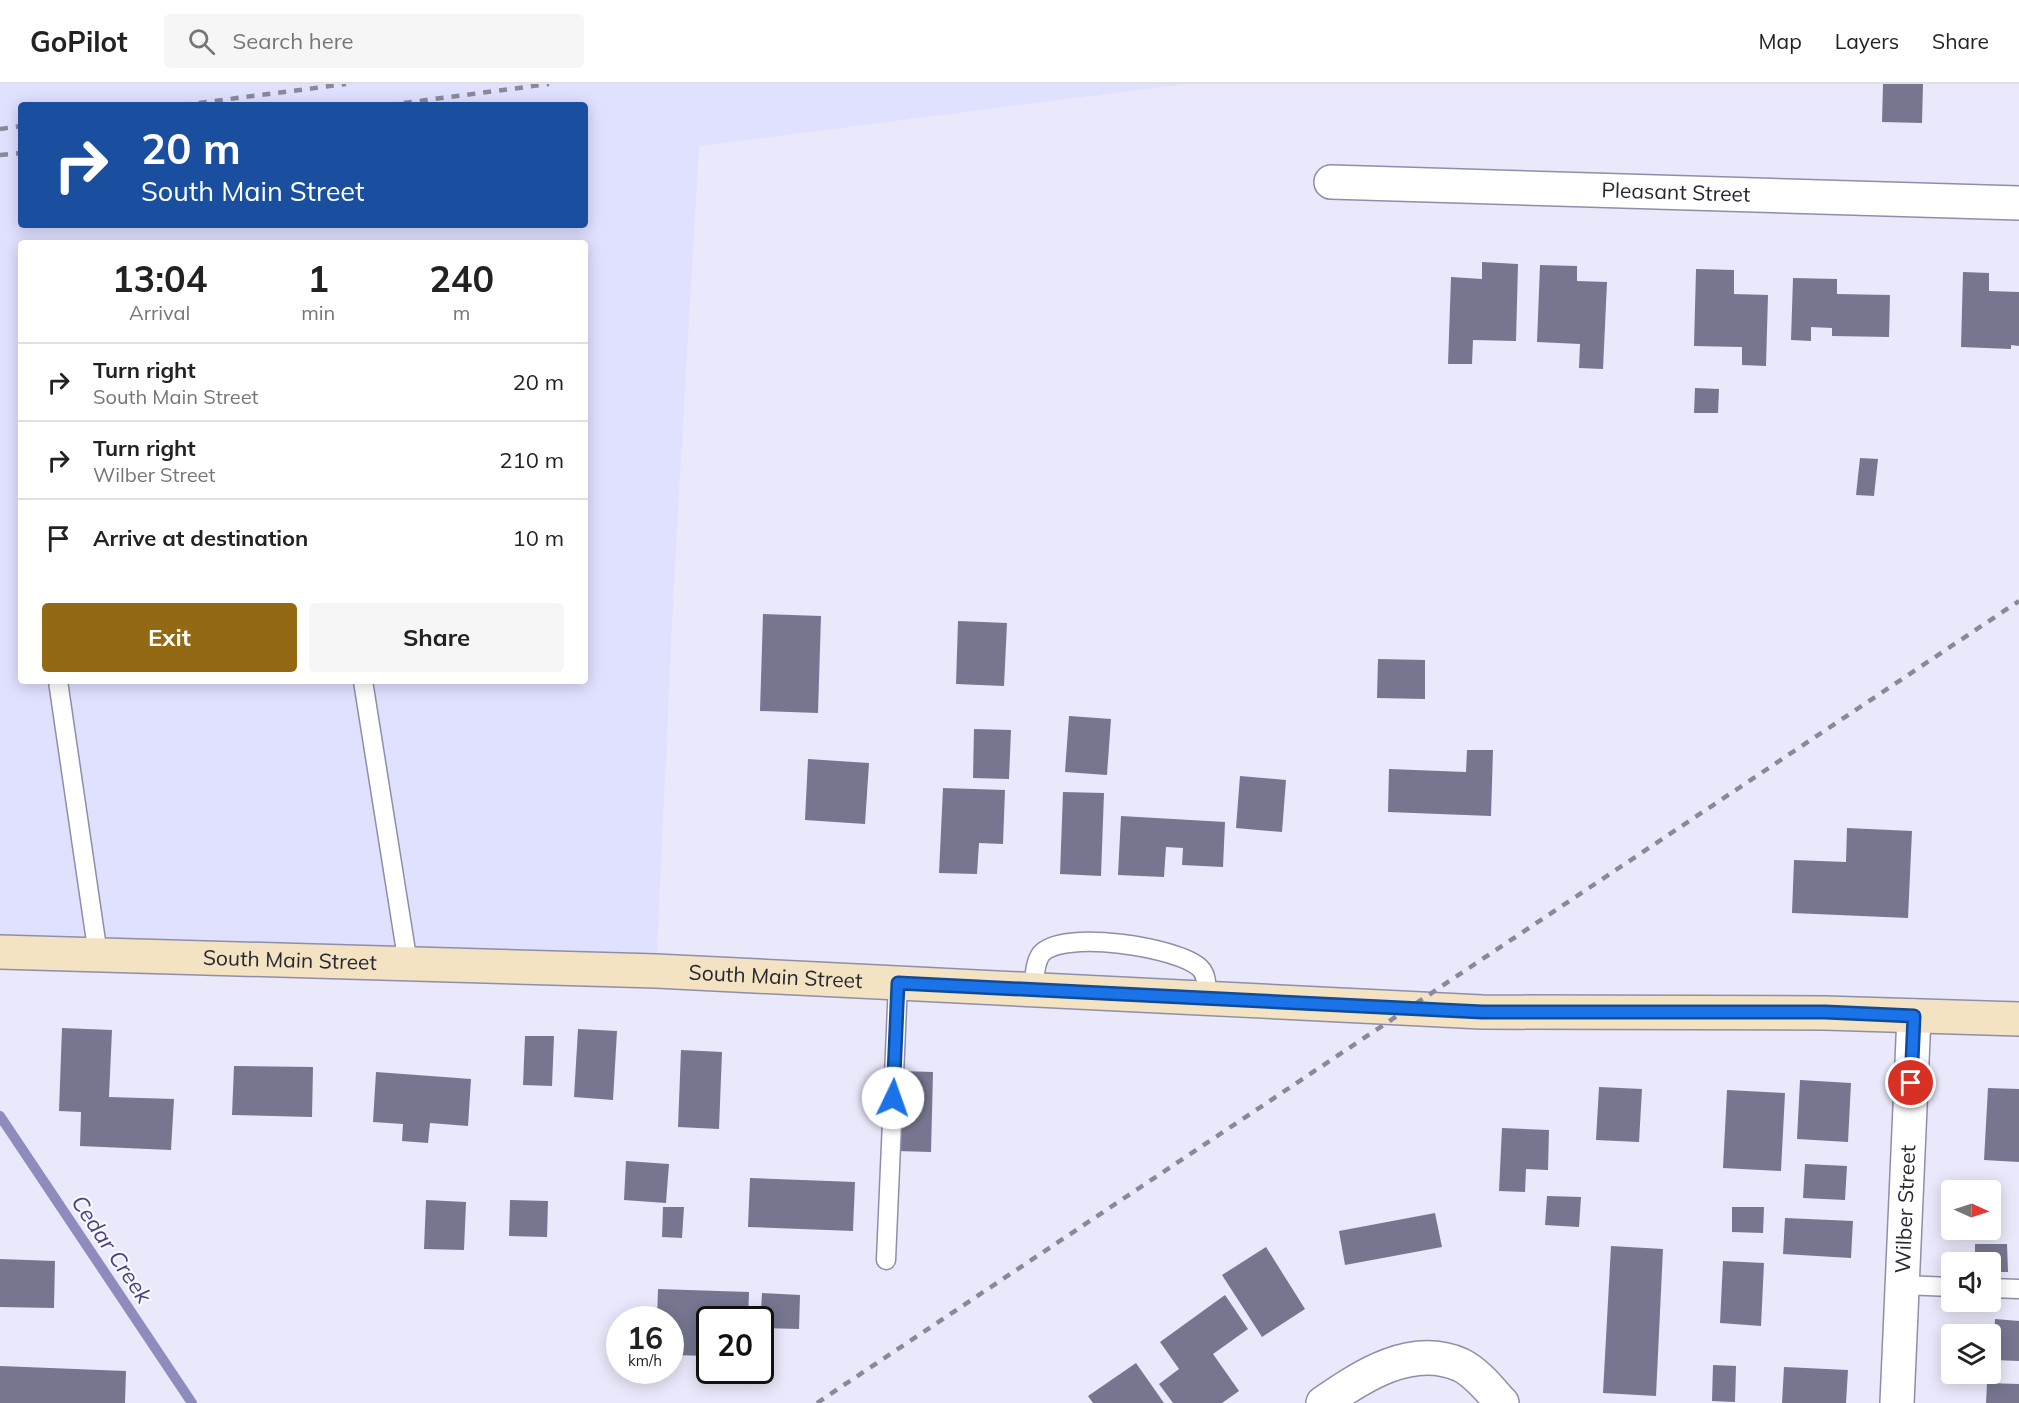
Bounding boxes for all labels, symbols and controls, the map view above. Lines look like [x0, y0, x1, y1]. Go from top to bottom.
search box [164, 14, 584, 68]
text: GoPilot [30, 24, 128, 59]
icon: search [185, 25, 218, 58]
text: Search here [233, 27, 354, 55]
text: Map [1759, 28, 1802, 54]
text: Layers [1835, 28, 1899, 54]
text: Share [1932, 28, 1989, 54]
text: 20 m [141, 122, 241, 175]
icon: right [42, 126, 120, 204]
text: South Main Street [141, 174, 364, 208]
street label: Pleasant Street [1601, 176, 1751, 207]
text: 13:04 [112, 256, 207, 301]
text: 1 [307, 256, 329, 301]
text: 240 [429, 256, 494, 301]
text: Arrival [129, 300, 190, 325]
text: min [301, 300, 335, 325]
text: m [453, 300, 470, 325]
text: Turn right [93, 356, 196, 384]
icon: right [42, 366, 75, 399]
text: 20 m [513, 368, 564, 396]
text: South Main Street [93, 384, 259, 409]
text: Turn right [93, 434, 196, 462]
icon: right [42, 444, 75, 477]
text: 210 m [499, 446, 564, 474]
text: Wilber Street [93, 462, 215, 487]
icon: arrive [42, 522, 75, 555]
text: Arrive at destination [93, 524, 308, 552]
text: 10 m [513, 524, 564, 552]
button: Exit [42, 603, 297, 672]
button: Share [309, 603, 564, 672]
street label: South Main Street [203, 944, 377, 975]
street label: South Main Street [688, 959, 863, 993]
pin [1885, 1057, 1936, 1108]
position arrow [861, 1066, 925, 1130]
icon: arrive [1894, 1066, 1927, 1099]
street label: Wilber Street [1889, 1144, 1920, 1274]
north arrow [1941, 1180, 2001, 1240]
map controls [1941, 1180, 2001, 1384]
water label: Cedar Creek [66, 1190, 159, 1309]
button: sound [1941, 1252, 2001, 1312]
speed limit sign: 20 [696, 1306, 774, 1384]
text: 16 [627, 1319, 663, 1357]
button: layers [1941, 1324, 2001, 1384]
text: km/h [628, 1351, 662, 1370]

